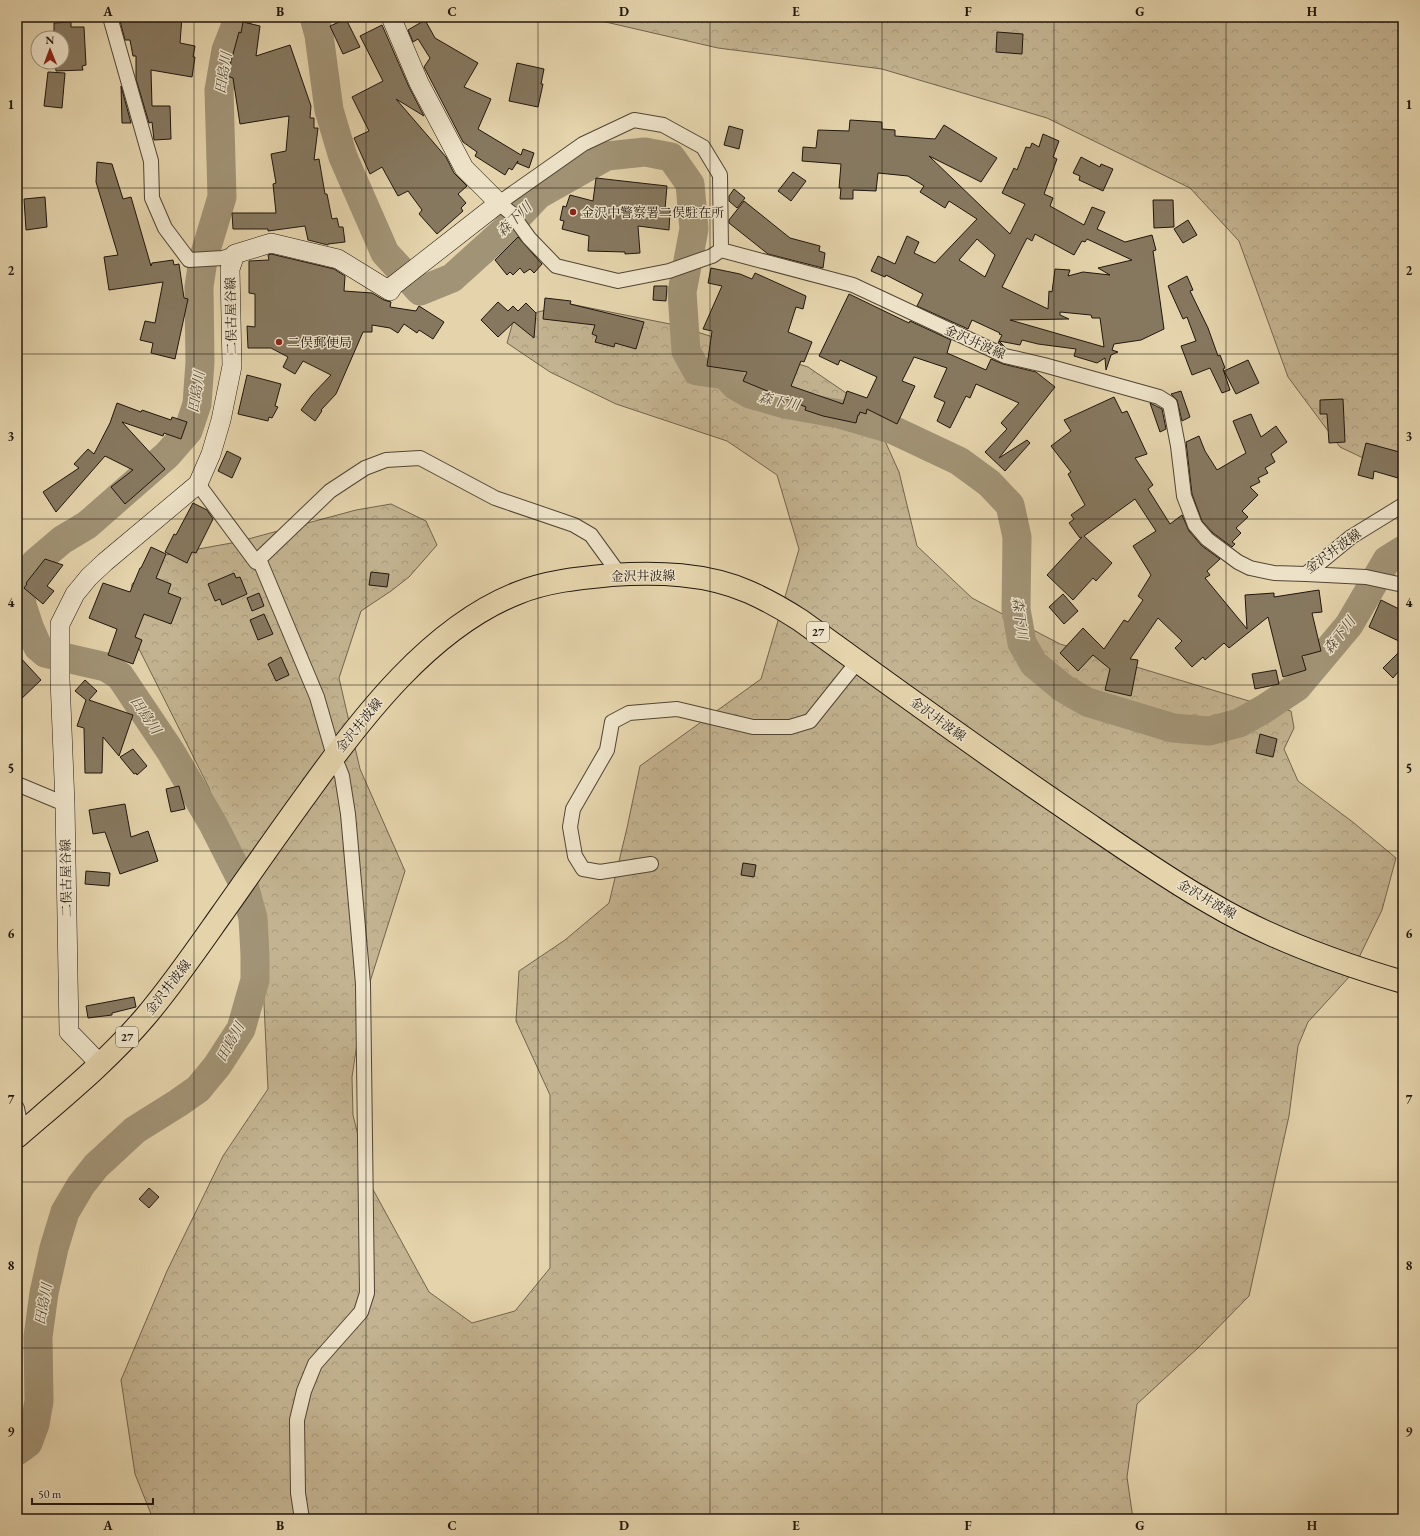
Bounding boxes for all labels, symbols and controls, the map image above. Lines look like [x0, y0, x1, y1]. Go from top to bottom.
text: A [102, 3, 113, 20]
text: B [276, 3, 284, 20]
text: C [447, 3, 457, 20]
text: D [619, 3, 629, 20]
text: E [792, 3, 800, 20]
text: F [964, 3, 972, 20]
text: G [1135, 3, 1145, 20]
text: H [1307, 3, 1318, 20]
north arrow [30, 30, 70, 70]
text: N [45, 33, 54, 47]
water label: 田島川 [211, 49, 235, 95]
text: 1 [8, 96, 15, 113]
text: 1 [1406, 96, 1413, 113]
water label: 森下川 [493, 197, 537, 240]
place label: 金沢中警察署二俣駐在所 [581, 204, 724, 221]
marker: 金沢中警察署二俣駐在所 [568, 207, 578, 217]
text: 2 [8, 262, 15, 279]
text: 2 [1406, 262, 1413, 279]
street label: 二俣古屋谷線 [222, 277, 240, 355]
street label: 金沢井波線 [942, 321, 1008, 363]
place label: 二俣郵便局 [287, 334, 352, 351]
marker: 二俣郵便局 [274, 337, 284, 347]
water label: 田島川 [184, 368, 208, 414]
water label: 森下川 [757, 388, 803, 415]
text: 3 [8, 428, 15, 445]
text: 3 [1406, 428, 1413, 445]
street label: 金沢井波線 [1302, 525, 1364, 577]
street label: 金沢井波線 [610, 567, 676, 585]
text: 4 [8, 594, 15, 611]
text: 4 [1406, 594, 1413, 611]
water label: 森下川 [1009, 596, 1032, 642]
water label: 森下川 [1319, 611, 1360, 657]
road number: 27 [807, 622, 829, 642]
water label: 田島川 [127, 693, 166, 739]
street label: 金沢井波線 [907, 693, 969, 745]
street label: 金沢井波線 [332, 694, 386, 756]
text: 5 [8, 760, 14, 777]
text: 5 [1406, 760, 1412, 777]
street label: 二俣古屋谷線 [57, 839, 75, 917]
street label: 金沢井波線 [1175, 875, 1239, 923]
text: 6 [8, 925, 15, 942]
text: 6 [1406, 925, 1413, 942]
street label: 金沢井波線 [141, 956, 195, 1018]
water label: 田島川 [212, 1018, 249, 1065]
road number: 27 [116, 1027, 138, 1047]
text: 7 [8, 1091, 15, 1108]
text: 7 [1406, 1091, 1413, 1108]
text: 8 [8, 1257, 15, 1274]
text: 8 [1406, 1257, 1413, 1274]
water label: 田島川 [30, 1280, 56, 1326]
text: 9 [8, 1423, 15, 1440]
text: 9 [1406, 1423, 1413, 1440]
scale bar [32, 1480, 153, 1506]
text: 50 m [38, 1486, 62, 1502]
text: A [102, 1517, 113, 1534]
text: B [276, 1517, 284, 1534]
text: C [447, 1517, 457, 1534]
text: D [619, 1517, 629, 1534]
text: E [792, 1517, 800, 1534]
text: F [964, 1517, 972, 1534]
text: G [1135, 1517, 1145, 1534]
text: H [1307, 1517, 1318, 1534]

